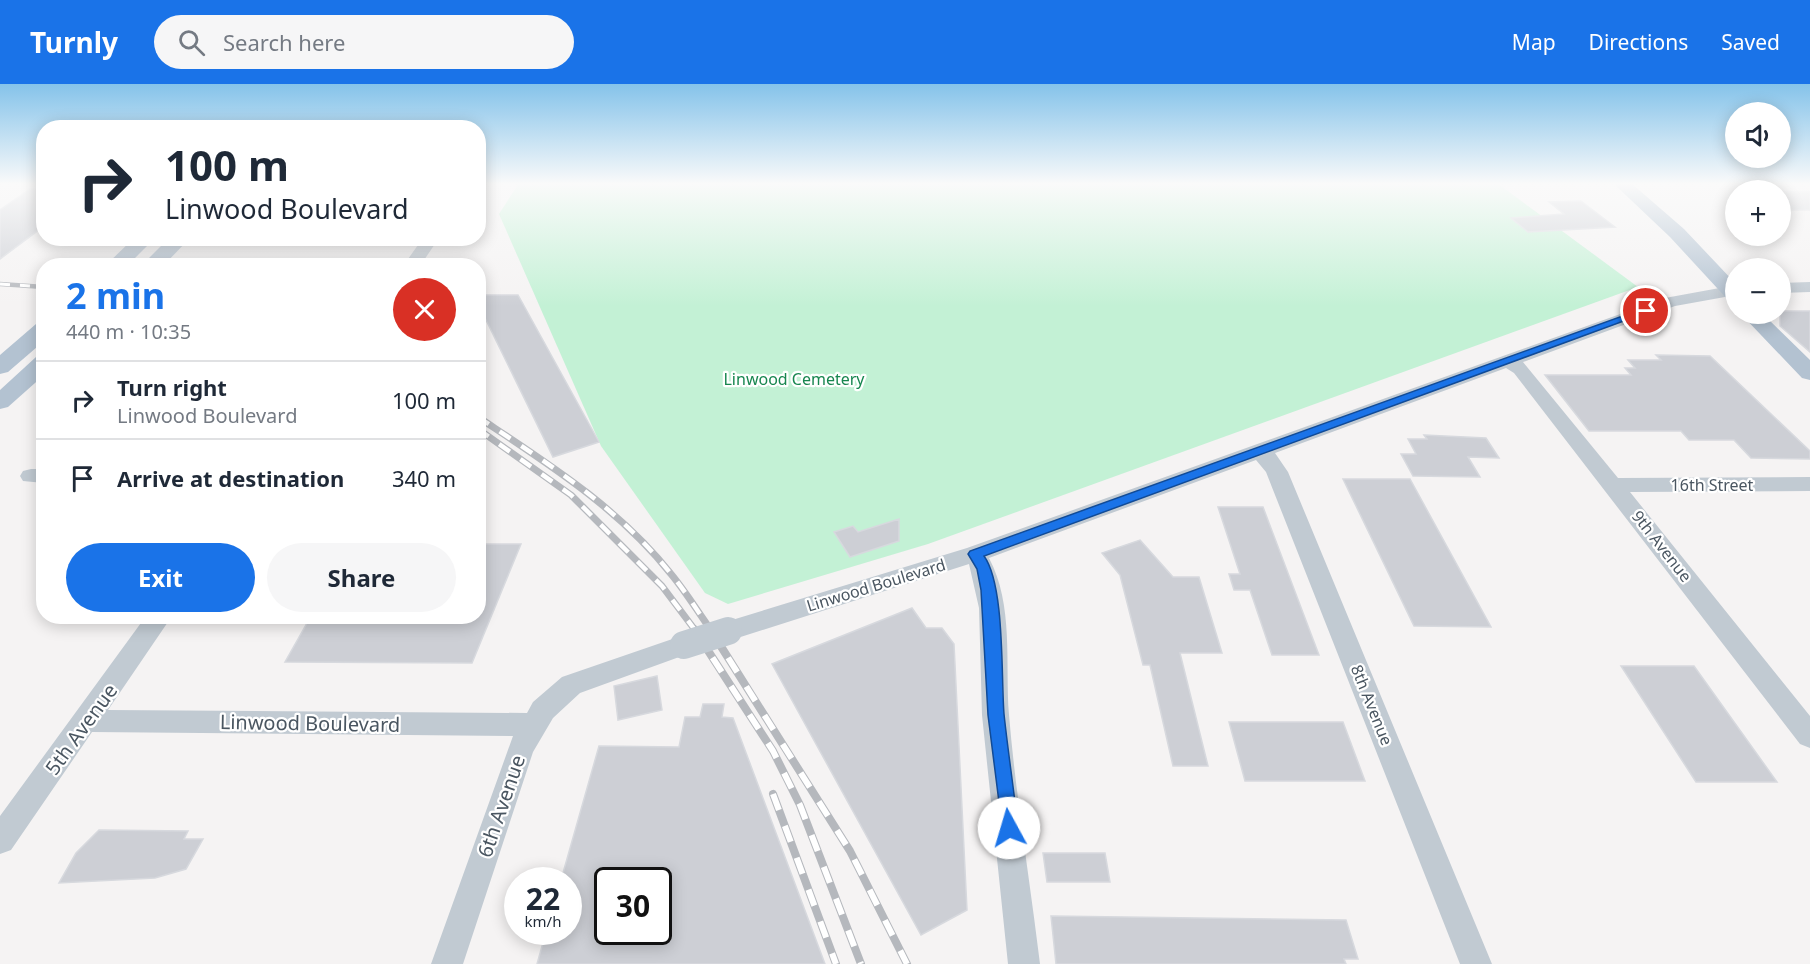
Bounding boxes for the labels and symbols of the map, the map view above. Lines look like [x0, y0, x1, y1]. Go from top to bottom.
pin [1620, 285, 1671, 336]
park label: Linwood Cemetery [723, 368, 865, 390]
street label: 16th Street [1671, 474, 1754, 496]
street label: 9th Avenue [1627, 506, 1697, 586]
street label: Linwood Boulevard [804, 553, 948, 617]
street label: 8th Avenue [1346, 661, 1398, 749]
street label: 5th Avenue [39, 678, 123, 780]
street label: Linwood Boulevard [220, 708, 400, 738]
street label: 6th Avenue [471, 751, 531, 861]
position arrow [977, 796, 1041, 860]
speed limit sign: 30 [594, 867, 672, 945]

